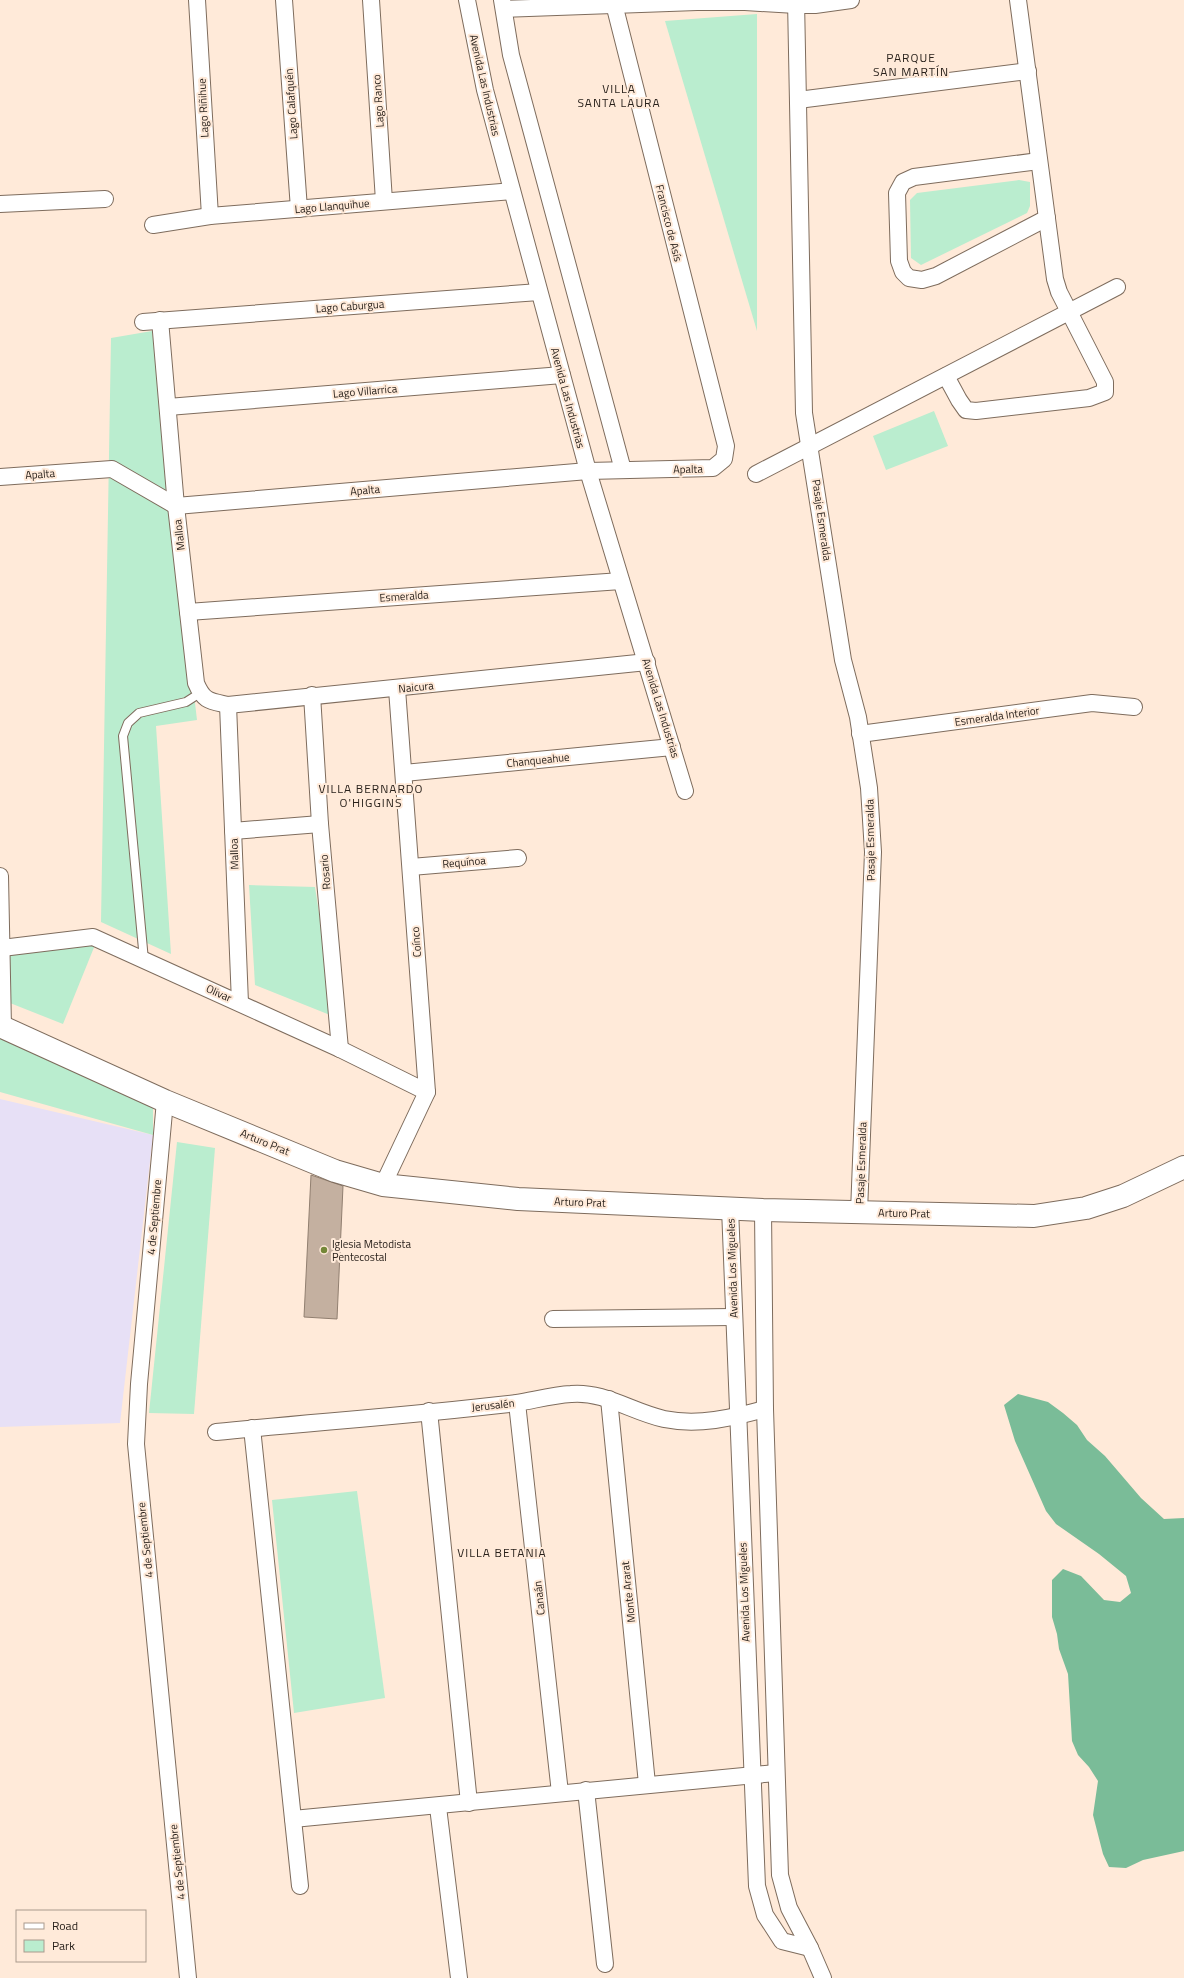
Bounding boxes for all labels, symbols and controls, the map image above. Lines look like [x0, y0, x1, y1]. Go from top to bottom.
street label: Avenida Las Industrias [466, 33, 504, 137]
district label: PARQUE SAN MARTÍN [873, 48, 949, 81]
street label: Lago Calafquén [281, 68, 301, 140]
street label: Lago Ranco [368, 74, 388, 128]
street label: Lago Riñihue [193, 77, 213, 138]
district label: VILLA SANTA LAURA [577, 79, 661, 112]
street label: Francisco de Asís [652, 183, 686, 263]
street label: Lago Llanquihue [294, 195, 371, 217]
street label: Lago Caburgua [315, 296, 385, 316]
street label: Avenida Las Industrias [547, 346, 589, 450]
street label: Lago Villarrica [332, 380, 398, 402]
street label: Apalta [673, 461, 704, 477]
street label: Apalta [25, 465, 56, 483]
street label: Pasaje Esmeralda [808, 478, 836, 562]
street label: Apalta [349, 481, 381, 499]
street label: Malloa [169, 518, 189, 551]
street label: Esmeralda [379, 586, 430, 606]
street label: Avenida Las Industrias [638, 656, 684, 760]
street label: Naicura [398, 677, 435, 697]
street label: Esmeralda Interior [954, 702, 1041, 730]
street label: Chanqueahue [506, 749, 571, 771]
district label: VILLA BERNARDO O'HIGGINS [319, 779, 423, 812]
street label: Pasaje Esmeralda [861, 798, 879, 881]
street label: Malloa [225, 838, 243, 870]
street label: Requínoa [442, 852, 487, 872]
street label: Rosario [315, 854, 335, 890]
street label: Coínco [407, 926, 425, 958]
street label: Olivar [204, 980, 235, 1006]
street label: Pasaje Esmeralda [852, 1121, 870, 1204]
street label: Arturo Prat [238, 1125, 292, 1159]
street label: 4 de Septiembre [143, 1178, 165, 1255]
street label: Arturo Prat [554, 1193, 606, 1211]
street label: Arturo Prat [878, 1205, 930, 1221]
street label: Avenida Los Migueles [722, 1218, 742, 1318]
place label: Iglesia Metodista Pentecostal [332, 1236, 411, 1265]
marker: Iglesia Metodista Pentecostal [319, 1245, 329, 1255]
street label: Jerusalén [471, 1395, 515, 1415]
street label: 4 de Septiembre [133, 1501, 157, 1578]
street label: Avenida Los Migueles [734, 1542, 754, 1642]
district label: VILLA BETANIA [457, 1543, 547, 1562]
street label: Monte Ararat [617, 1560, 639, 1624]
street label: Canaán [529, 1580, 549, 1616]
street label: 4 de Septiembre [165, 1823, 189, 1900]
legend [16, 1910, 146, 1962]
text: Road [52, 1916, 78, 1935]
text: Park [52, 1936, 75, 1955]

